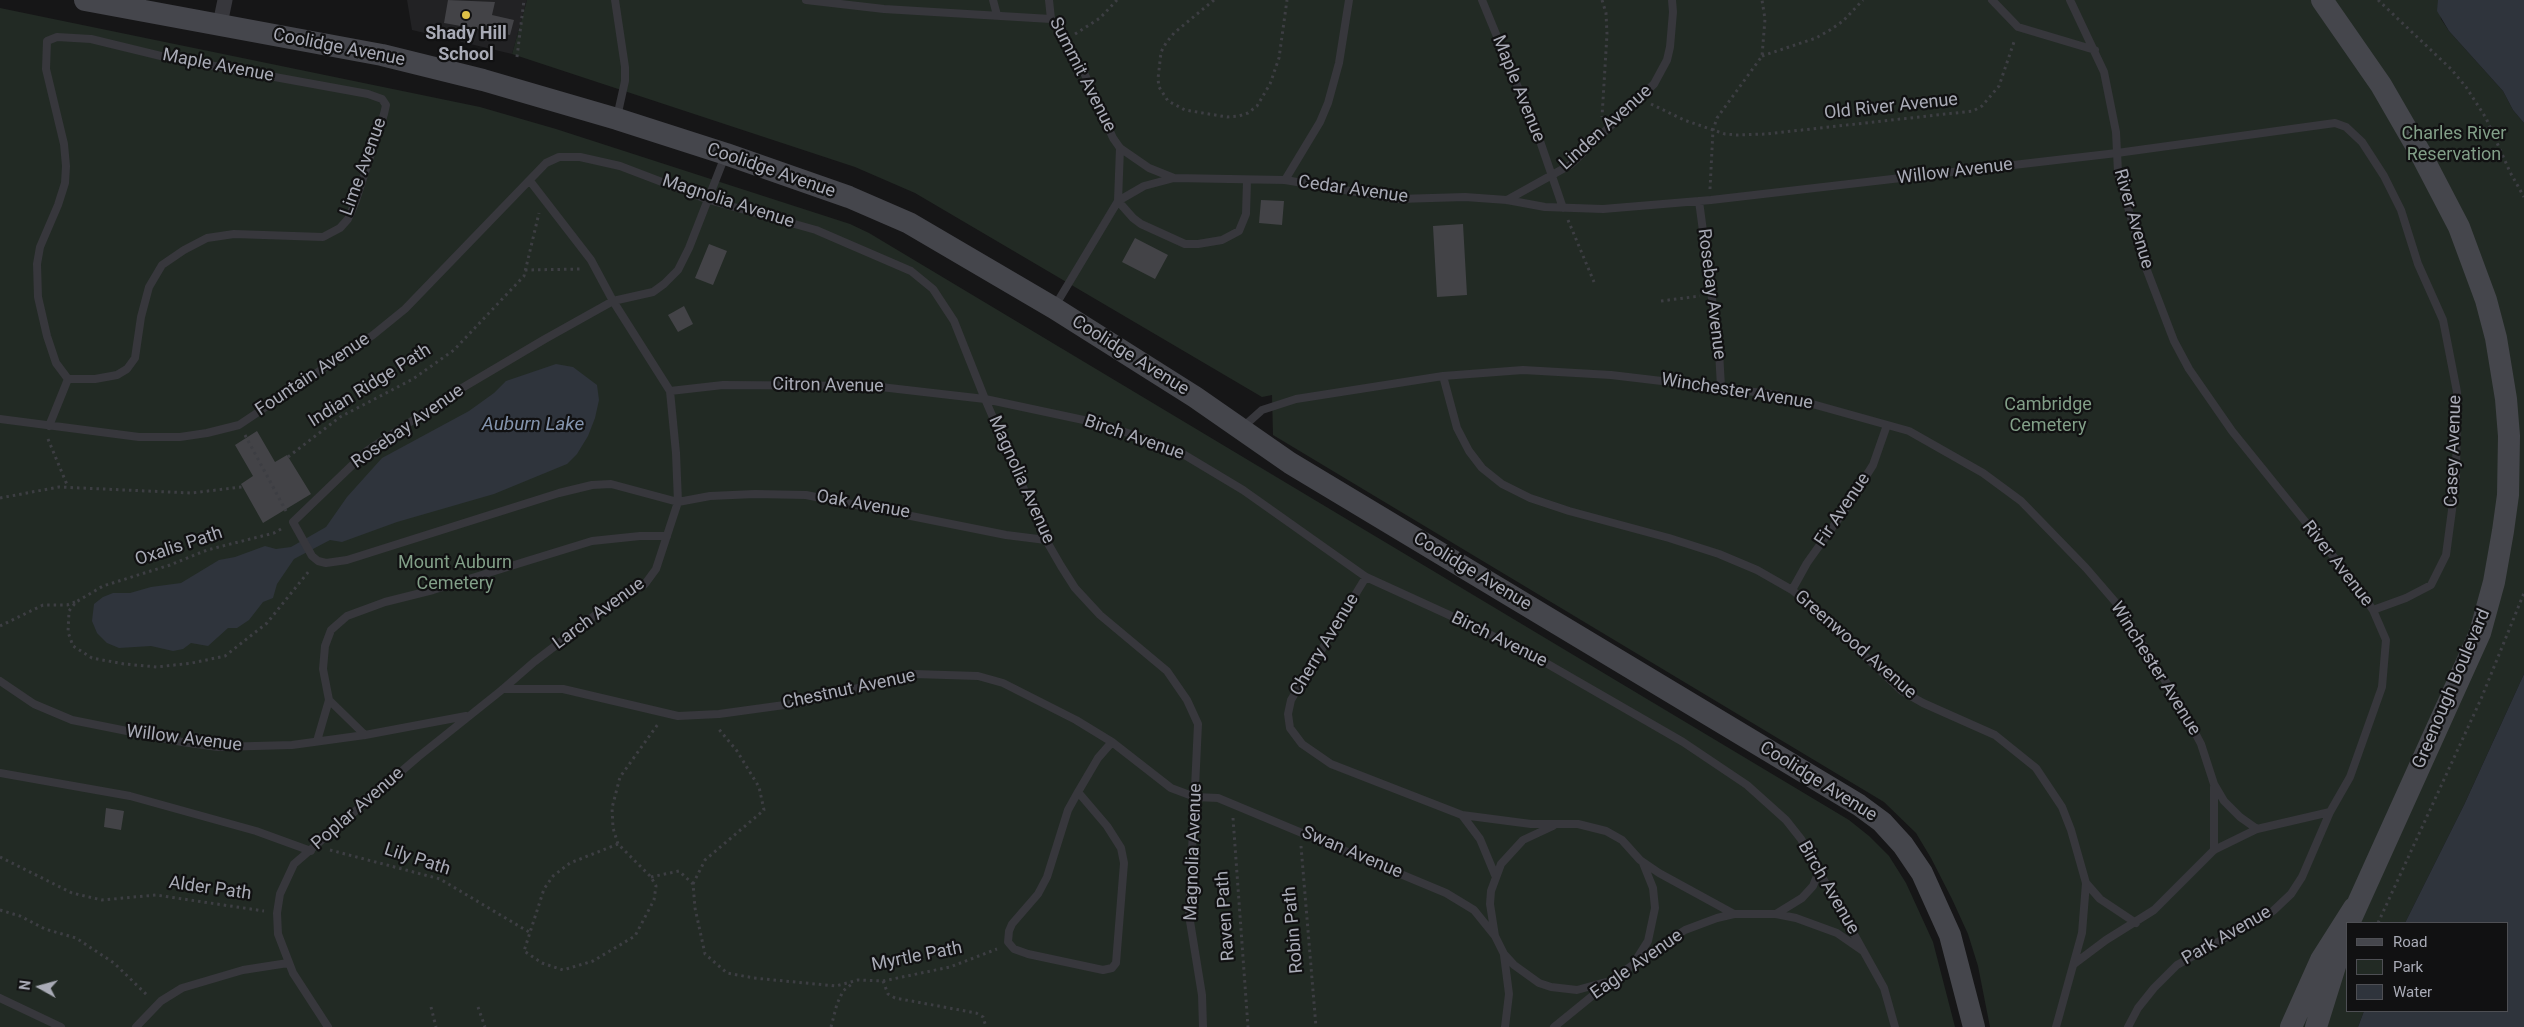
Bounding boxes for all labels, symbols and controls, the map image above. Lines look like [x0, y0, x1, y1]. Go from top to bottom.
marker: Shady Hill School [460, 9, 472, 21]
street label: Summit Avenue [1044, 14, 1120, 136]
place label: Shady Hill School [425, 23, 507, 66]
street label: Coolidge Avenue [271, 25, 407, 71]
street label: Maple Avenue [1487, 33, 1549, 145]
street label: Maple Avenue [161, 45, 275, 87]
street label: Linden Avenue [1555, 81, 1657, 175]
street label: Old River Avenue [1823, 89, 1959, 125]
street label: Lime Avenue [336, 115, 392, 219]
park label: Charles River Reservation [2402, 123, 2506, 166]
street label: Coolidge Avenue [704, 139, 838, 203]
street label: Willow Avenue [1896, 154, 2014, 190]
street label: River Avenue [2108, 166, 2158, 272]
street label: Magnolia Avenue [659, 170, 797, 234]
street label: Cedar Avenue [1297, 172, 1409, 208]
street label: Rosebay Avenue [1692, 227, 1730, 361]
street label: Coolidge Avenue [1067, 311, 1193, 401]
street label: Fountain Avenue [252, 329, 374, 421]
street label: Indian Ridge Path [305, 340, 435, 432]
street label: Winchester Avenue [1660, 369, 1814, 415]
street label: Citron Avenue [772, 374, 884, 398]
street label: Rosebay Avenue [348, 380, 468, 474]
park label: Cambridge Cemetery [2004, 394, 2092, 436]
street label: Casey Avenue [2441, 395, 2467, 507]
street label: Birch Avenue [1081, 411, 1187, 465]
street label: Magnolia Avenue [983, 413, 1059, 547]
water label: Auburn Lake [482, 414, 584, 436]
street label: Fir Avenue [1811, 469, 1875, 551]
street label: Oak Avenue [815, 486, 911, 524]
street label: River Avenue [2297, 517, 2377, 611]
street label: Oxalis Path [133, 523, 225, 571]
street label: Coolidge Avenue [1409, 528, 1535, 616]
park label: Mount Auburn Cemetery [398, 552, 512, 594]
street label: Larch Avenue [549, 573, 649, 655]
street label: Greenwood Avenue [1790, 586, 1920, 704]
street label: Cherry Avenue [1286, 590, 1364, 700]
street label: Winchester Avenue [2105, 598, 2205, 740]
street label: Greenough Boulevard [2409, 606, 2495, 772]
street label: Birch Avenue [1447, 607, 1551, 673]
street label: Chestnut Avenue [781, 665, 917, 715]
street label: Willow Avenue [125, 721, 243, 757]
street label: Coolidge Avenue [1755, 737, 1881, 827]
street label: Poplar Avenue [307, 763, 409, 855]
street label: Magnolia Avenue [1181, 783, 1207, 921]
street label: Swan Avenue [1298, 822, 1406, 884]
street label: Birch Avenue [1793, 837, 1863, 939]
street label: Lily Path [381, 839, 453, 881]
street label: Raven Path [1212, 870, 1240, 962]
street label: Alder Path [167, 873, 253, 905]
street label: Robin Path [1279, 886, 1309, 974]
street label: Park Avenue [2178, 902, 2276, 970]
legend [2346, 922, 2509, 1012]
street label: Eagle Avenue [1587, 925, 1687, 1005]
text: Road [2393, 933, 2427, 951]
street label: Myrtle Path [870, 938, 964, 976]
text: Park [2393, 958, 2423, 976]
north arrow [15, 962, 65, 1012]
text: N [17, 979, 34, 991]
text: Water [2393, 983, 2432, 1001]

